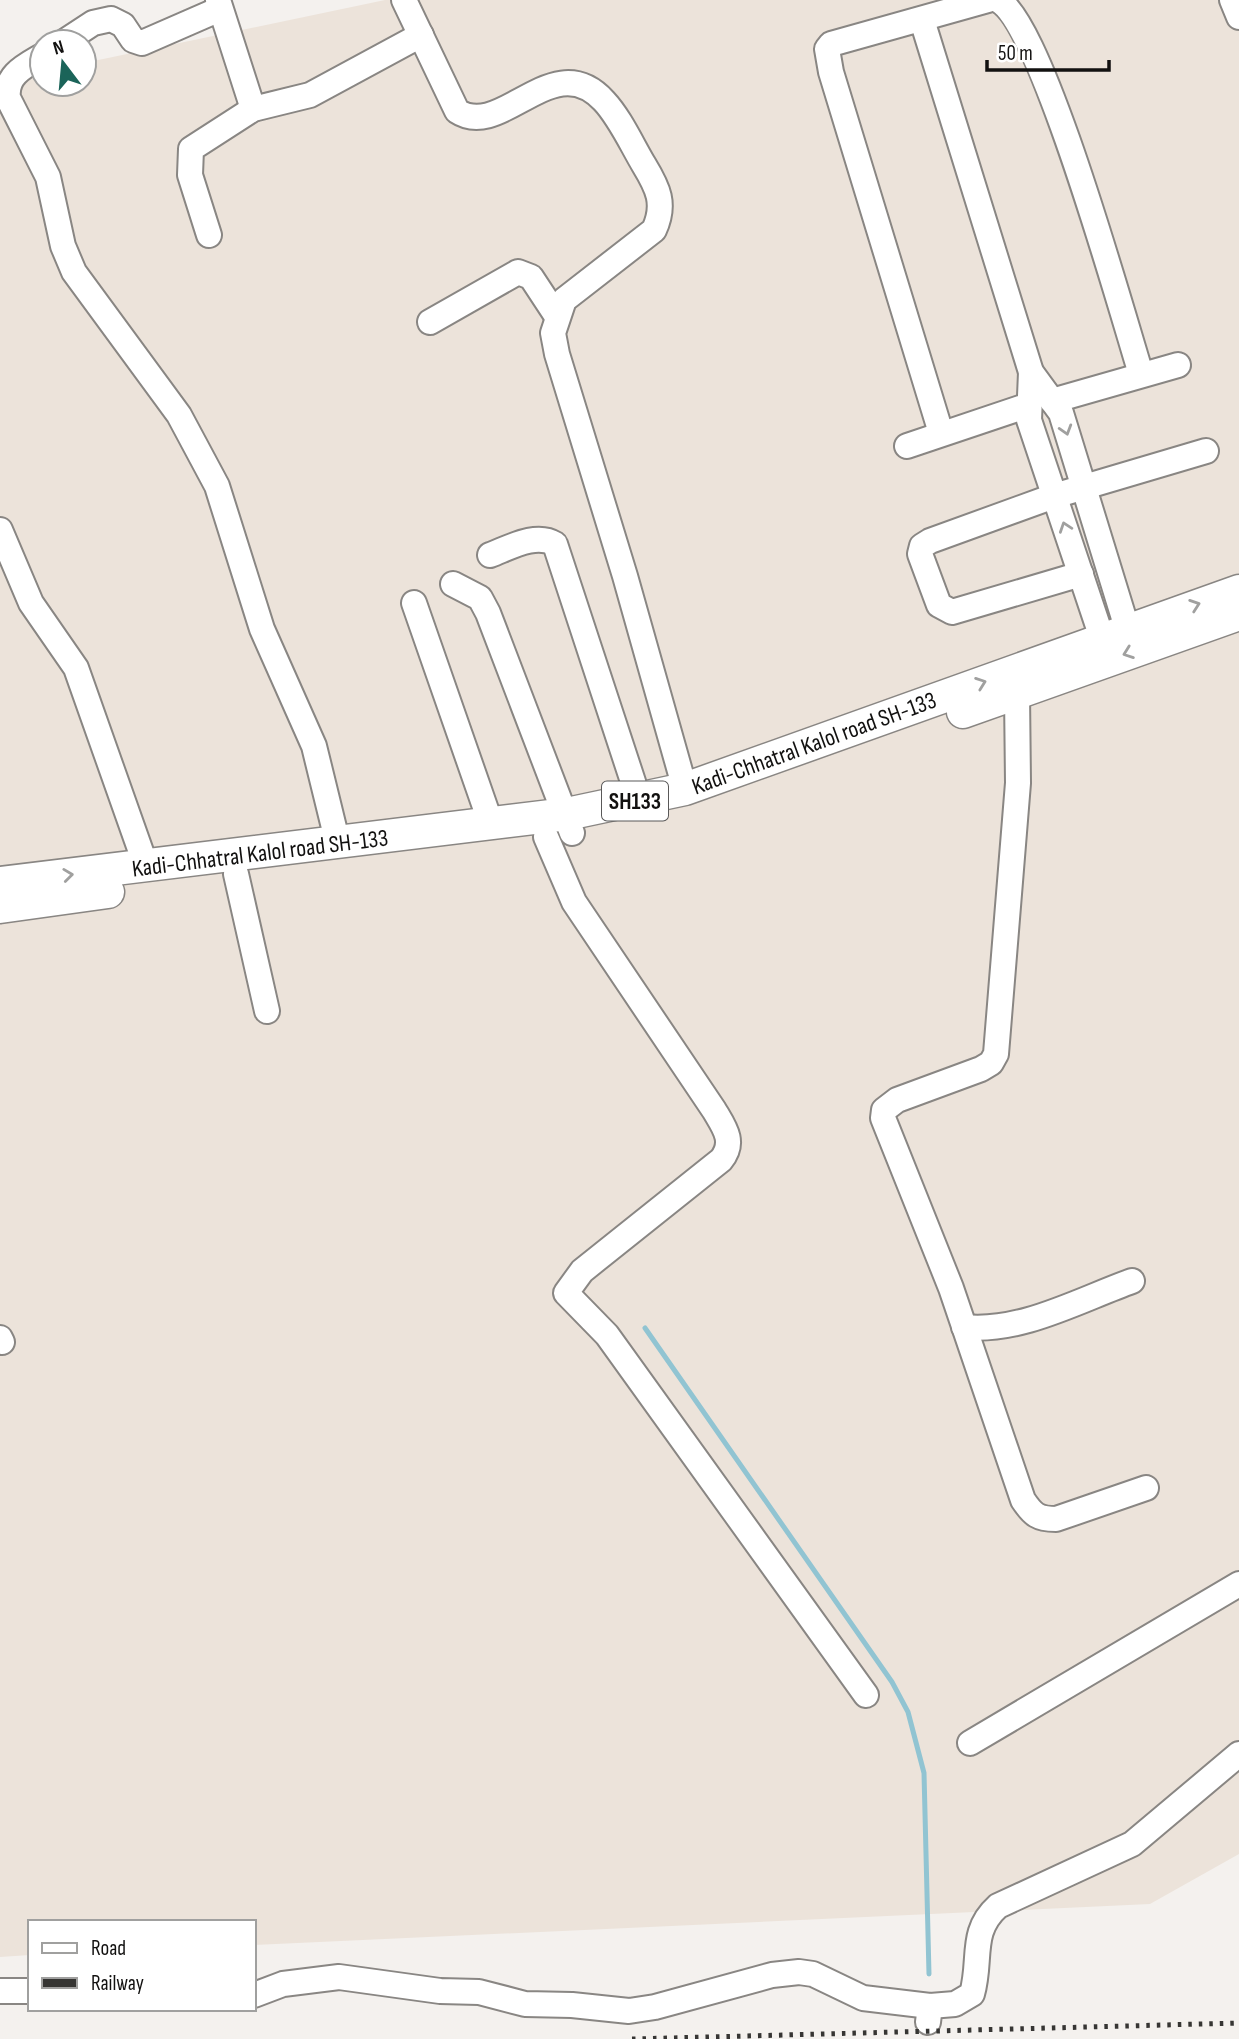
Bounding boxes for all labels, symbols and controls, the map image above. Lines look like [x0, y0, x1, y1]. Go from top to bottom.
north arrow [28, 28, 98, 98]
scale bar [987, 28, 1110, 72]
text: N [51, 36, 67, 61]
text: 50 m [998, 41, 1033, 66]
one-way arrow [1057, 423, 1072, 435]
one-way arrow [1059, 521, 1073, 533]
one-way arrow [1188, 599, 1200, 614]
one-way arrow [1123, 645, 1135, 659]
one-way arrow [974, 677, 986, 691]
street label: Kadi-Chhatral Kalol road SH-133 [688, 686, 940, 801]
road number: SH133 [602, 782, 668, 820]
street label: Kadi-Chhatral Kalol road SH-133 [130, 823, 390, 884]
one-way arrow [62, 868, 74, 883]
legend [28, 1920, 256, 2011]
text: Road [91, 1936, 126, 1961]
text: Railway [91, 1971, 144, 1996]

